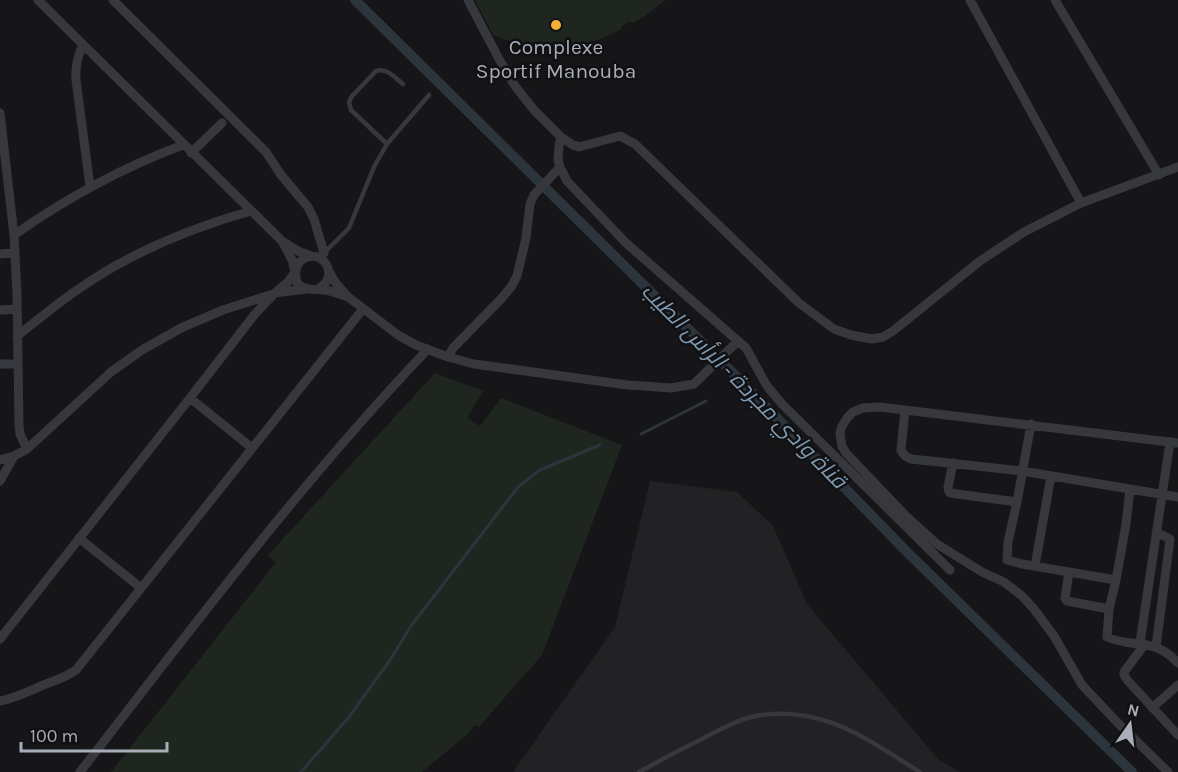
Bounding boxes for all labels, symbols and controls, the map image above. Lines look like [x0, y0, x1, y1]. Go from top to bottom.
marker: Complexe Sportif Manouba [549, 18, 563, 32]
place label: Complexe Sportif Manouba [476, 35, 636, 83]
water label: قناة وادي مجردة - الرأس الطيب [633, 277, 855, 498]
north arrow [1100, 694, 1160, 754]
text: N [1126, 699, 1141, 721]
scale bar [21, 715, 166, 753]
text: 100 m [30, 725, 78, 747]

